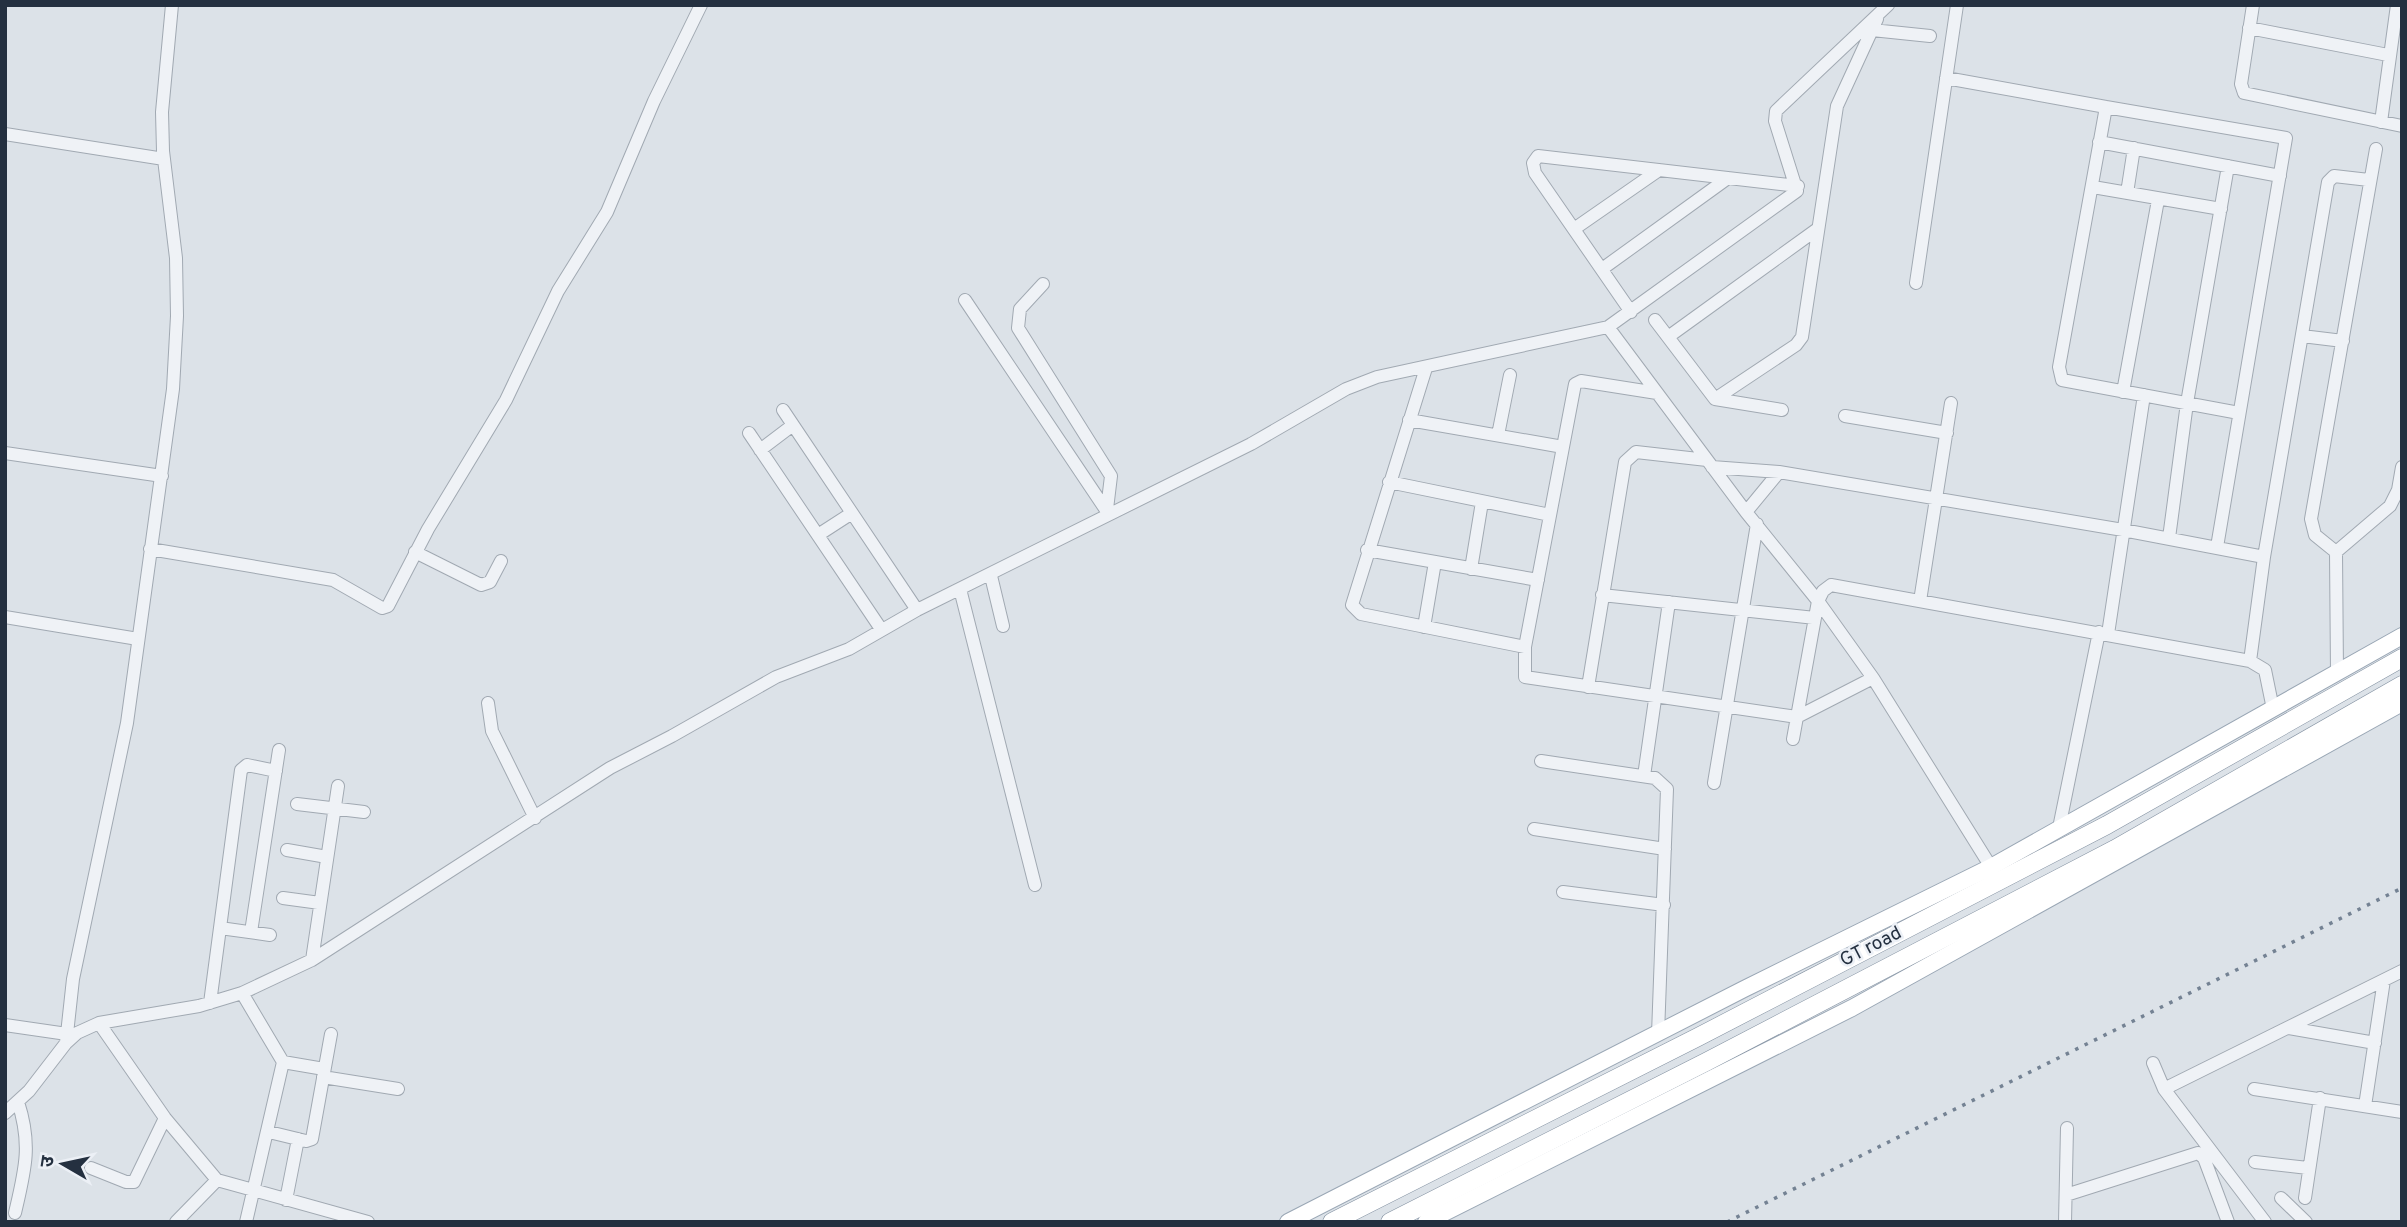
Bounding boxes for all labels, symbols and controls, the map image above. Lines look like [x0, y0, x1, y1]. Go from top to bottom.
street label: GT road [1836, 921, 1906, 973]
north arrow [28, 1129, 98, 1199]
text: उ [35, 1153, 61, 1169]

